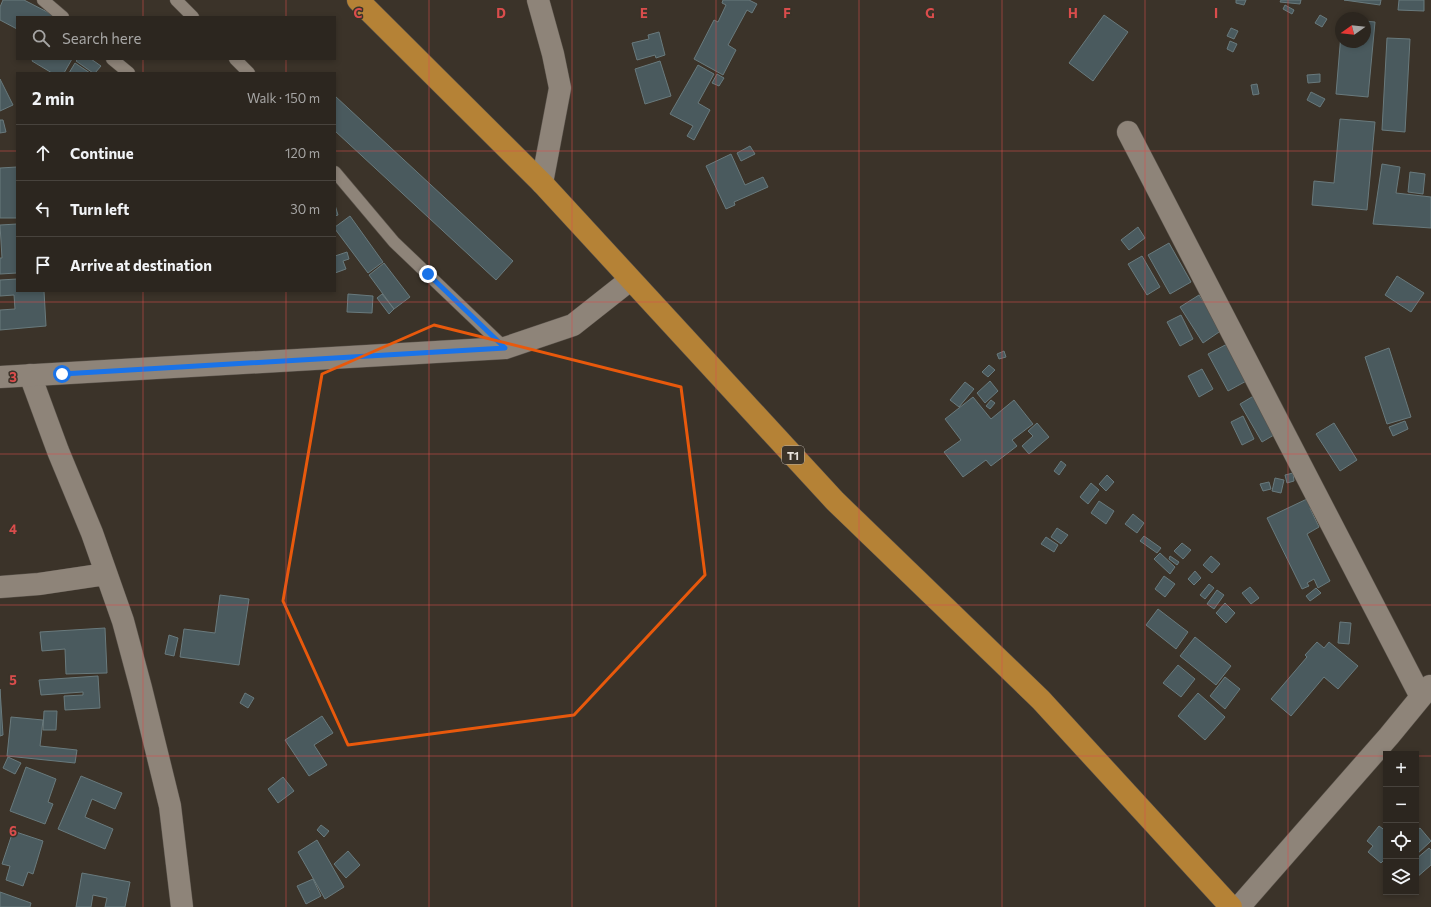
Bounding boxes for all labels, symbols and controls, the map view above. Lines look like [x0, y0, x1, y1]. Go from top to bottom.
text: C [354, 5, 363, 21]
text: D [496, 5, 506, 21]
text: E [640, 5, 648, 21]
text: F [783, 5, 791, 21]
text: G [925, 5, 935, 21]
text: H [1068, 5, 1078, 21]
text: I [1214, 5, 1218, 21]
north arrow [1335, 12, 1371, 48]
search box [16, 16, 336, 60]
icon: search [30, 27, 52, 49]
text: Search here [62, 29, 141, 47]
text: 2 min [32, 88, 74, 109]
text: Walk · 150 m [247, 90, 320, 106]
icon: ahead [32, 142, 54, 164]
text: Continue [70, 144, 134, 162]
text: 120 m [285, 145, 320, 161]
icon: left [32, 198, 54, 220]
text: Turn left [70, 200, 129, 218]
text: 30 m [290, 201, 320, 217]
icon: arrive [32, 254, 54, 276]
text: Arrive at destination [70, 256, 212, 274]
route end [419, 265, 437, 283]
route start [53, 365, 71, 383]
text: 3 [9, 369, 17, 385]
road number: T1 [782, 446, 804, 464]
text: 4 [9, 521, 17, 537]
text: 5 [9, 672, 17, 688]
map controls [1383, 751, 1419, 895]
button: + [1383, 751, 1419, 787]
button: − [1383, 787, 1419, 823]
text: 6 [9, 823, 17, 839]
button: locate [1383, 823, 1419, 859]
button: layers [1383, 859, 1419, 895]

